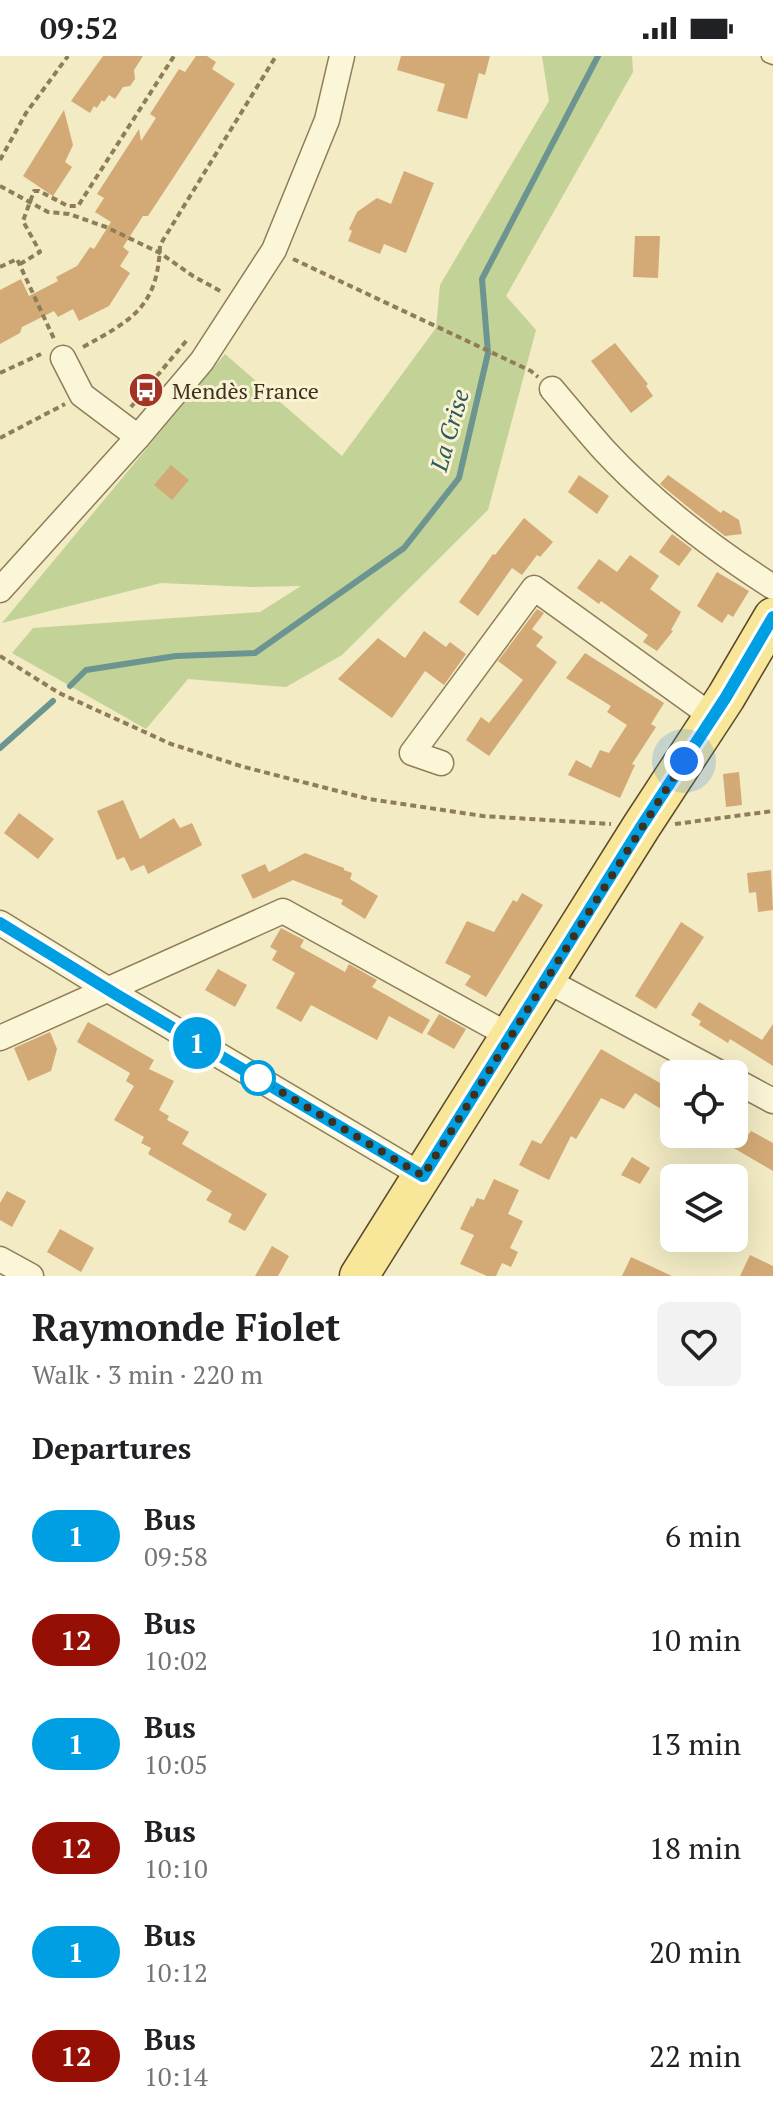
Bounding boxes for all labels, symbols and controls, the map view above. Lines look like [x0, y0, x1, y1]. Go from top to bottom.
text: 09:52 [40, 8, 118, 48]
bus stop icon: Mendès France [127, 371, 165, 409]
place label: Mendès France [172, 376, 319, 405]
water label: La Crise [422, 385, 476, 476]
your location [664, 741, 704, 781]
line badge: 1 [171, 1017, 223, 1069]
text: 1 [189, 1024, 205, 1061]
map controls [660, 1060, 748, 1252]
button: locate [660, 1060, 748, 1148]
unlabelled marker [241, 1061, 275, 1095]
button: layers [660, 1164, 748, 1252]
text: Raymonde Fiolet [32, 1302, 341, 1352]
button: heart [657, 1302, 741, 1386]
text: Walk · 3 min · 220 m [32, 1357, 263, 1391]
text: Departures [32, 1428, 191, 1468]
text: Bus [144, 1499, 196, 1539]
text: 6 min [665, 1516, 741, 1556]
text: 1 [68, 1517, 84, 1554]
text: 09:58 [144, 1539, 208, 1573]
text: Bus [144, 1603, 196, 1643]
text: 10 min [649, 1620, 741, 1660]
text: 12 [60, 1621, 92, 1658]
text: 10:02 [144, 1643, 208, 1677]
text: Bus [144, 1707, 196, 1747]
text: 13 min [649, 1724, 741, 1764]
text: 1 [68, 1725, 84, 1762]
text: 10:05 [144, 1747, 208, 1781]
text: Bus [144, 1811, 196, 1851]
text: 18 min [649, 1828, 741, 1868]
text: 12 [60, 1829, 92, 1866]
text: 10:10 [144, 1851, 208, 1885]
text: Bus [144, 1915, 196, 1955]
text: 20 min [649, 1932, 741, 1972]
text: 1 [68, 1933, 84, 1970]
text: 10:12 [144, 1955, 208, 1989]
text: Bus [144, 2019, 196, 2059]
text: 22 min [649, 2036, 741, 2076]
text: 12 [60, 2037, 92, 2074]
text: 10:14 [144, 2059, 208, 2093]

